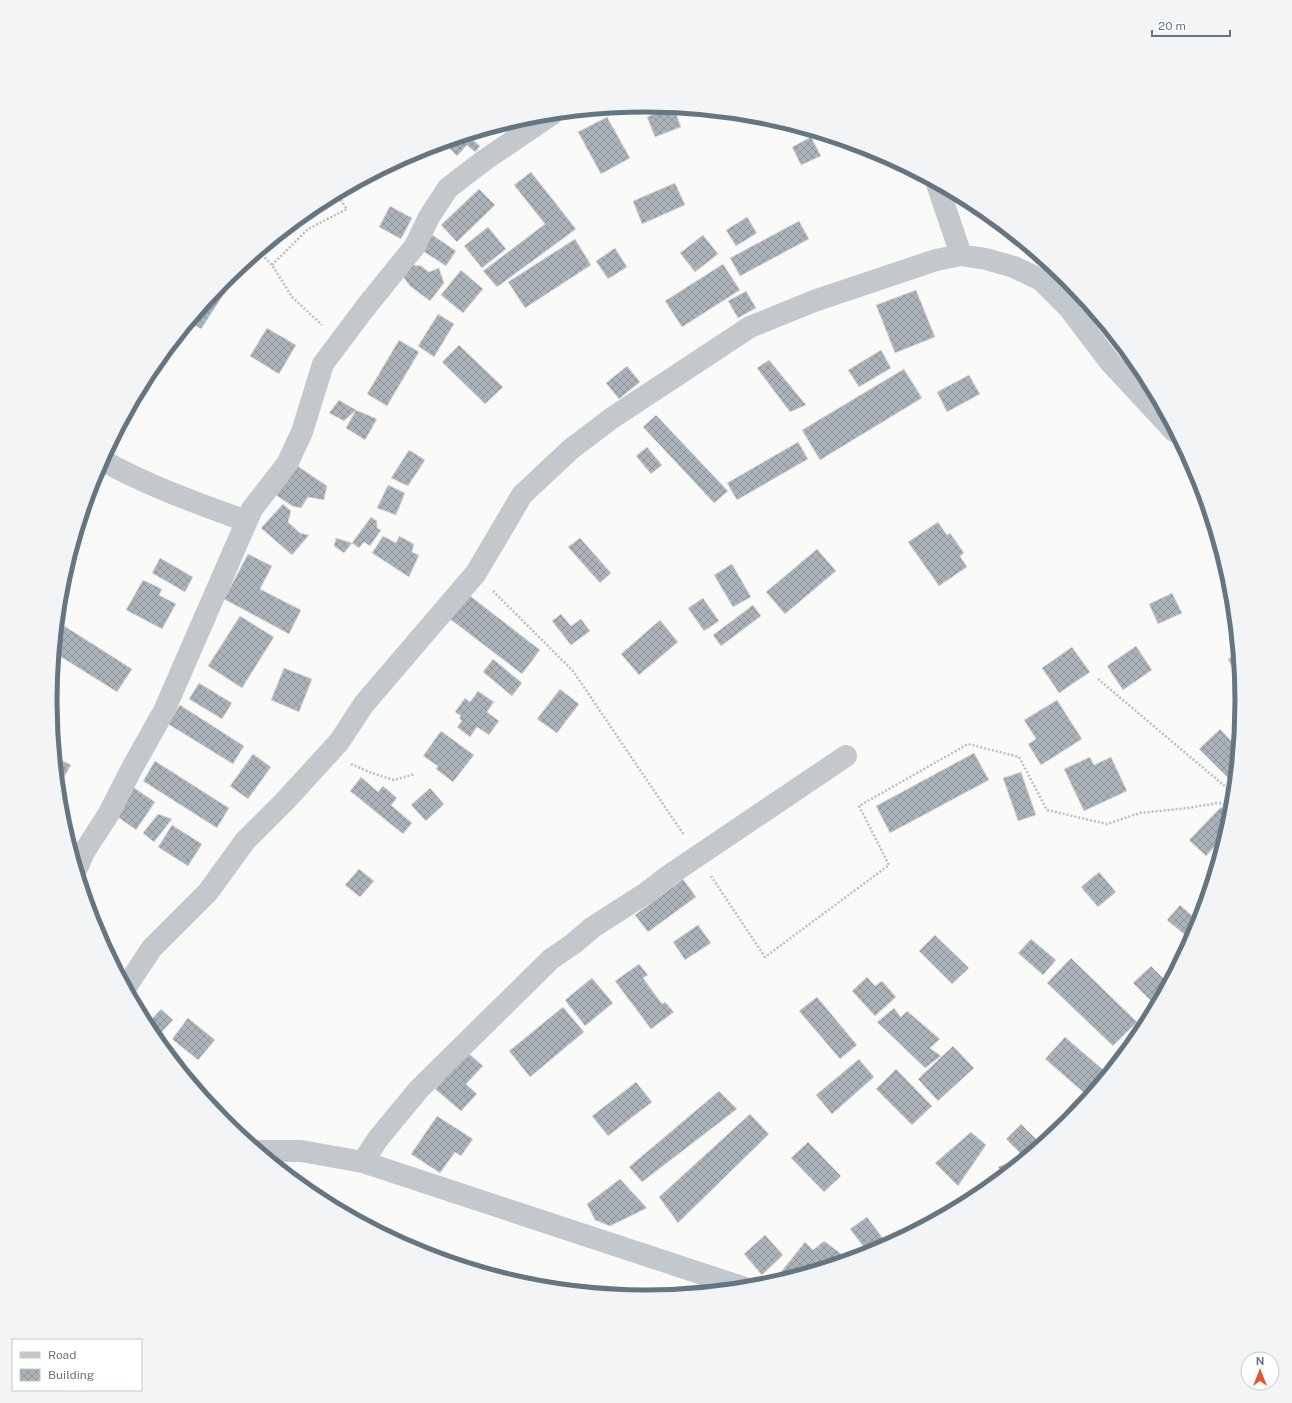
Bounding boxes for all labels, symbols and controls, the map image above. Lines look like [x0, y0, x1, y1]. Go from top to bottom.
scale bar [1152, 12, 1230, 38]
text: 20 m [1158, 19, 1186, 33]
legend [12, 1339, 142, 1391]
text: Road [48, 1348, 76, 1362]
north arrow [1240, 1351, 1280, 1391]
text: N [1256, 1355, 1264, 1367]
text: Building [48, 1368, 94, 1382]

